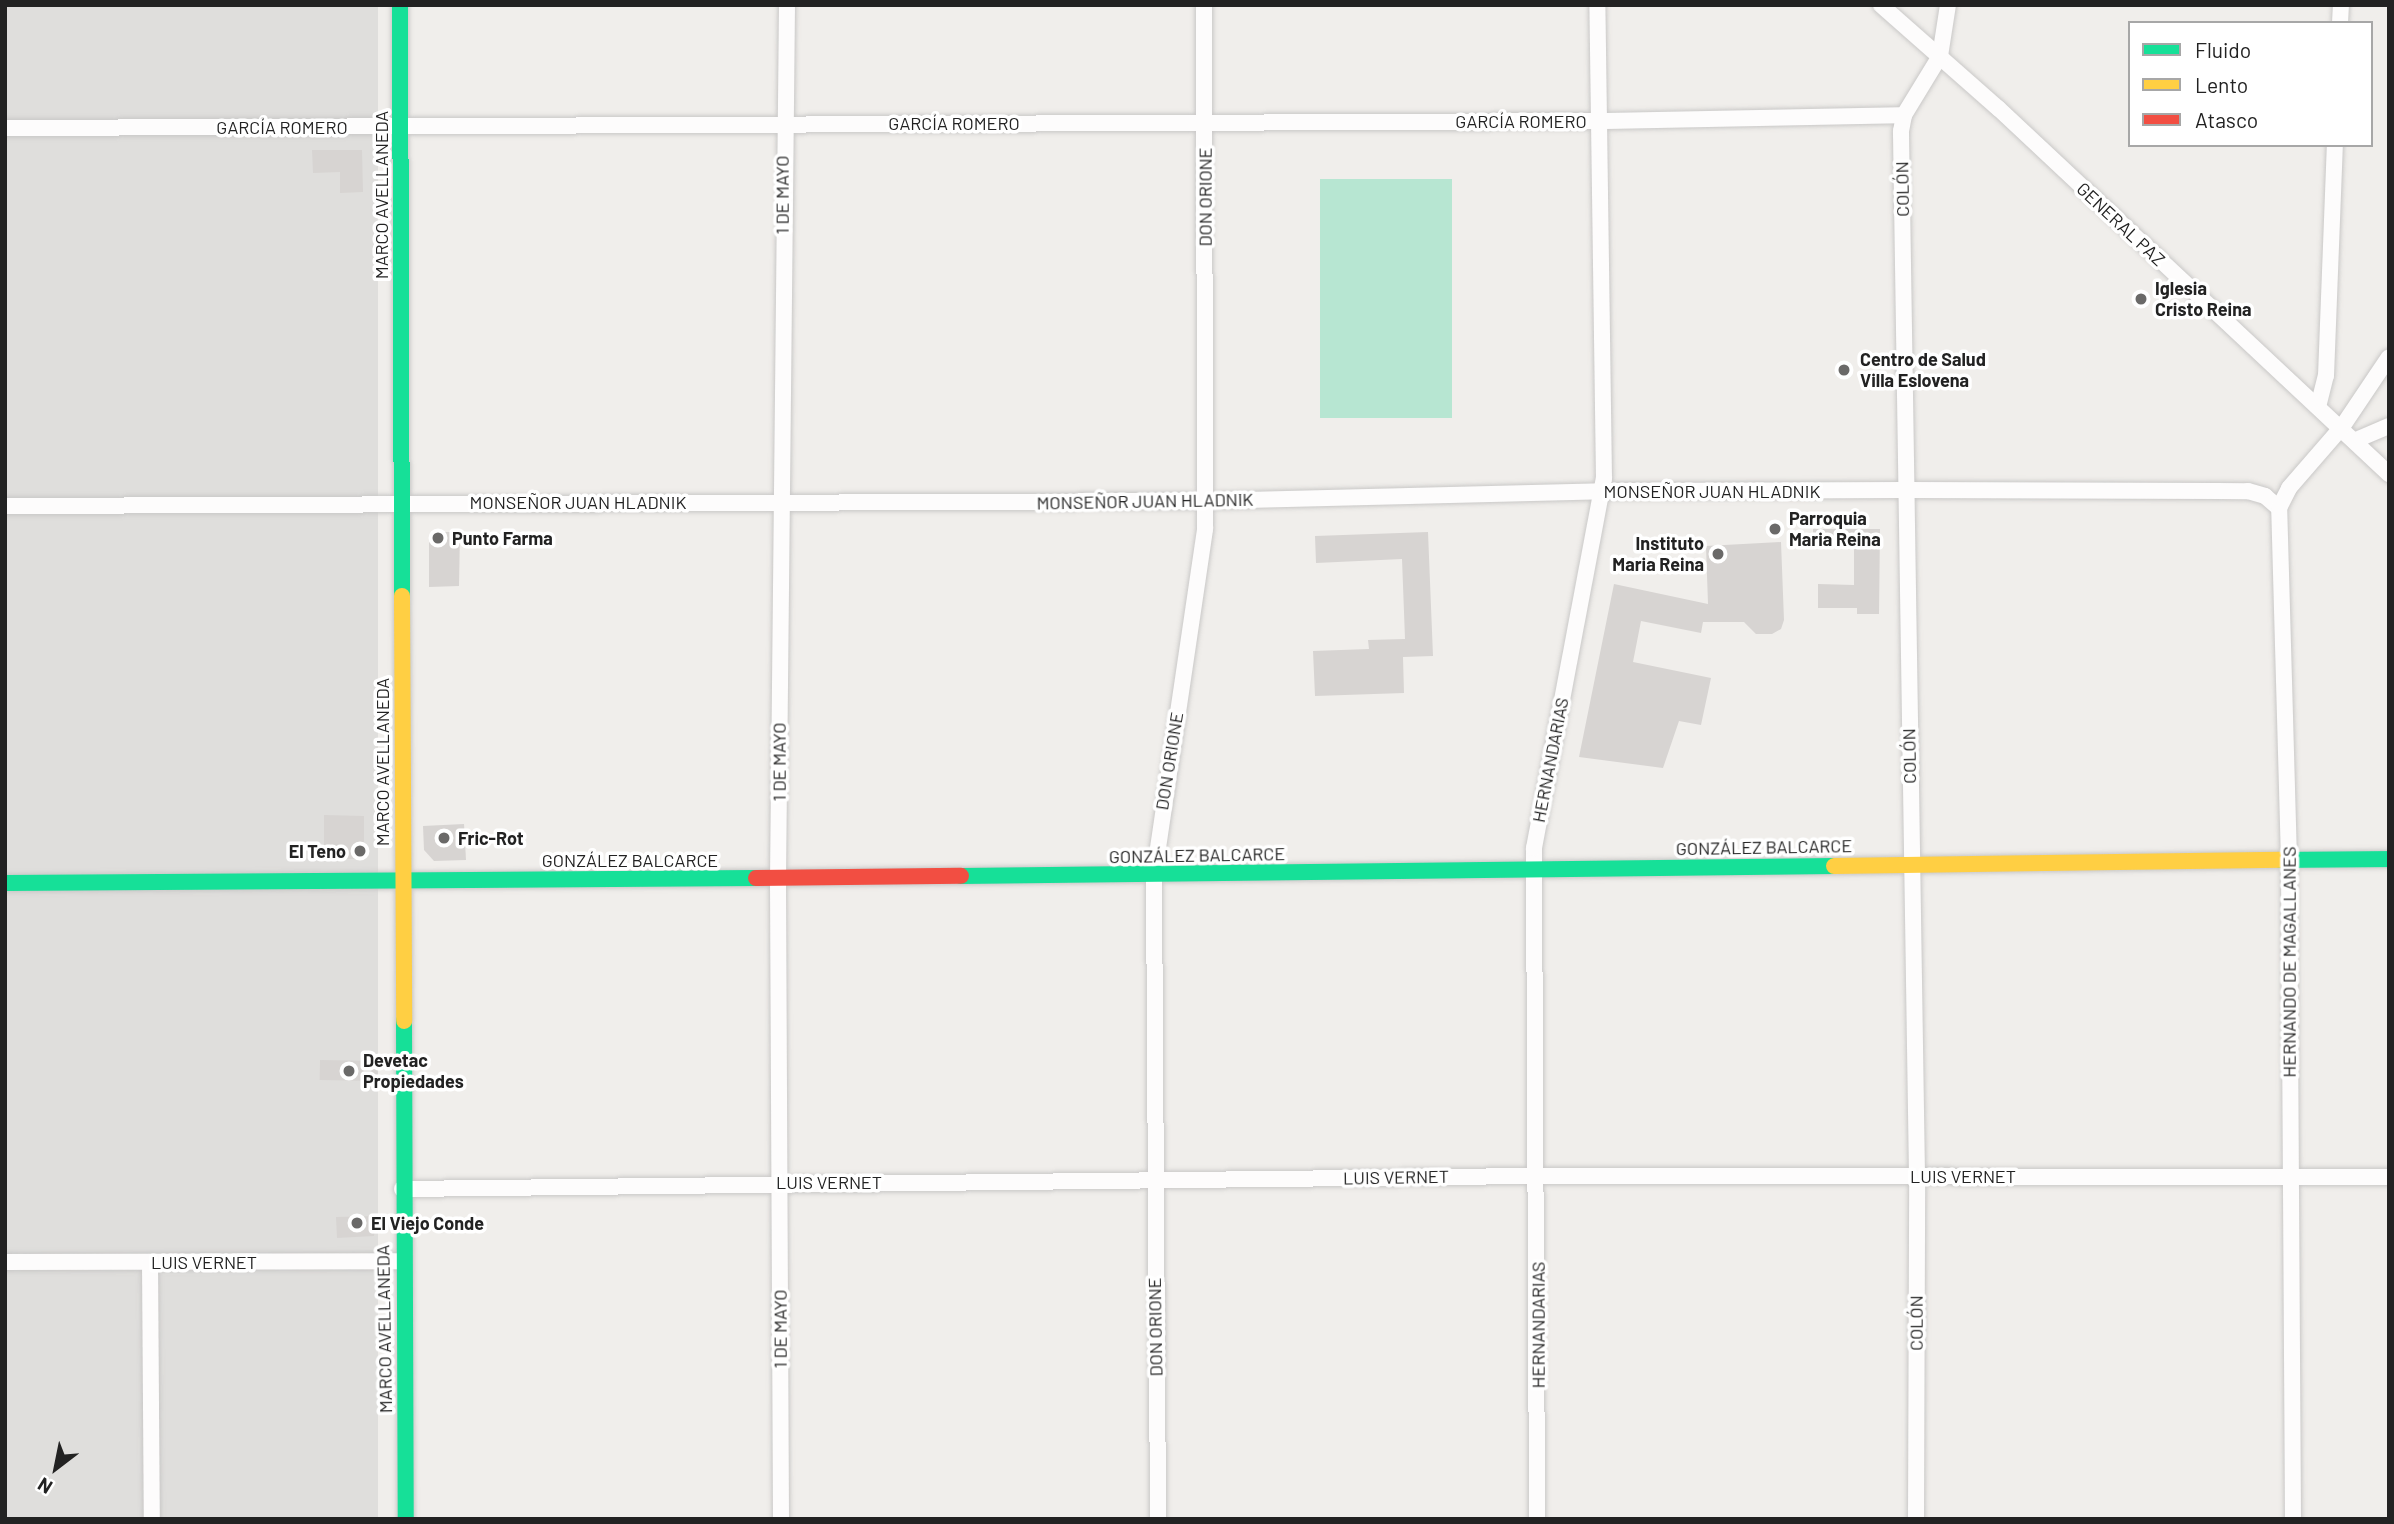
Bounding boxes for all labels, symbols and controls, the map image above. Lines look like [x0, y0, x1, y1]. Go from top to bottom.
legend [2128, 21, 2373, 147]
text: Fluido [2195, 37, 2251, 62]
text: Lento [2195, 72, 2248, 97]
text: Atasco [2195, 107, 2258, 132]
street label: GARCÍA ROMERO [1455, 110, 1587, 132]
street label: MARCO AVELLANEDA [370, 111, 392, 279]
street label: GARCÍA ROMERO [888, 112, 1020, 134]
street label: GARCÍA ROMERO [216, 116, 348, 138]
street label: DON ORIONE [1194, 148, 1216, 246]
street label: 1 DE MAYO [771, 156, 793, 234]
street label: COLÓN [1891, 161, 1913, 217]
street label: GENERAL PAZ [2072, 178, 2170, 270]
place label: Iglesia Cristo Reina [2155, 278, 2251, 320]
marker: Iglesia Cristo Reina [2133, 291, 2149, 307]
place label: Centro de Salud Villa Eslovena [1860, 349, 1986, 392]
marker: Centro de Salud Villa Eslovena [1834, 360, 1854, 380]
street label: MONSEÑOR JUAN HLADNIK [1604, 480, 1820, 502]
street label: MONSEÑOR JUAN HLADNIK [1036, 488, 1254, 514]
street label: MONSEÑOR JUAN HLADNIK [470, 491, 686, 513]
place label: Parroquia Maria Reina [1789, 508, 1881, 550]
marker: Parroquia Maria Reina [1767, 521, 1783, 537]
place label: Punto Farma [452, 527, 553, 549]
marker: Punto Farma [430, 530, 446, 546]
place label: Instituto Maria Reina [1612, 533, 1704, 576]
marker: Instituto Maria Reina [1710, 546, 1726, 562]
street label: MARCO AVELLANEDA [371, 678, 393, 846]
street label: HERNANDARIAS [1527, 696, 1573, 824]
street label: DON ORIONE [1151, 710, 1187, 812]
street label: 1 DE MAYO [768, 723, 790, 801]
street label: COLÓN [1898, 728, 1920, 784]
place label: Fric-Rot [458, 827, 524, 849]
marker: Fric-Rot [436, 830, 452, 846]
street label: GONZÁLEZ BALCARCE [1676, 835, 1852, 859]
place label: El Teno [289, 840, 346, 862]
marker: El Teno [352, 843, 368, 859]
street label: GONZÁLEZ BALCARCE [1109, 843, 1285, 867]
street label: HERNANDO DE MAGALLANES [2278, 846, 2300, 1078]
street label: GONZÁLEZ BALCARCE [542, 849, 718, 871]
place label: Devetac Propiedades [363, 1050, 464, 1092]
marker: Devetac Propiedades [341, 1063, 357, 1079]
street label: LUIS VERNET [1343, 1165, 1449, 1189]
street label: LUIS VERNET [1910, 1165, 2016, 1187]
street label: LUIS VERNET [776, 1171, 882, 1193]
place label: El Viejo Conde [371, 1212, 484, 1234]
marker: El Viejo Conde [349, 1215, 365, 1231]
street label: MARCO AVELLANEDA [372, 1245, 396, 1413]
street label: LUIS VERNET [151, 1251, 257, 1273]
street label: HERNANDARIAS [1527, 1262, 1549, 1388]
street label: DON ORIONE [1143, 1277, 1167, 1377]
street label: 1 DE MAYO [769, 1290, 791, 1368]
street label: COLÓN [1905, 1295, 1927, 1351]
north arrow [21, 1433, 91, 1503]
text: N [33, 1473, 56, 1499]

